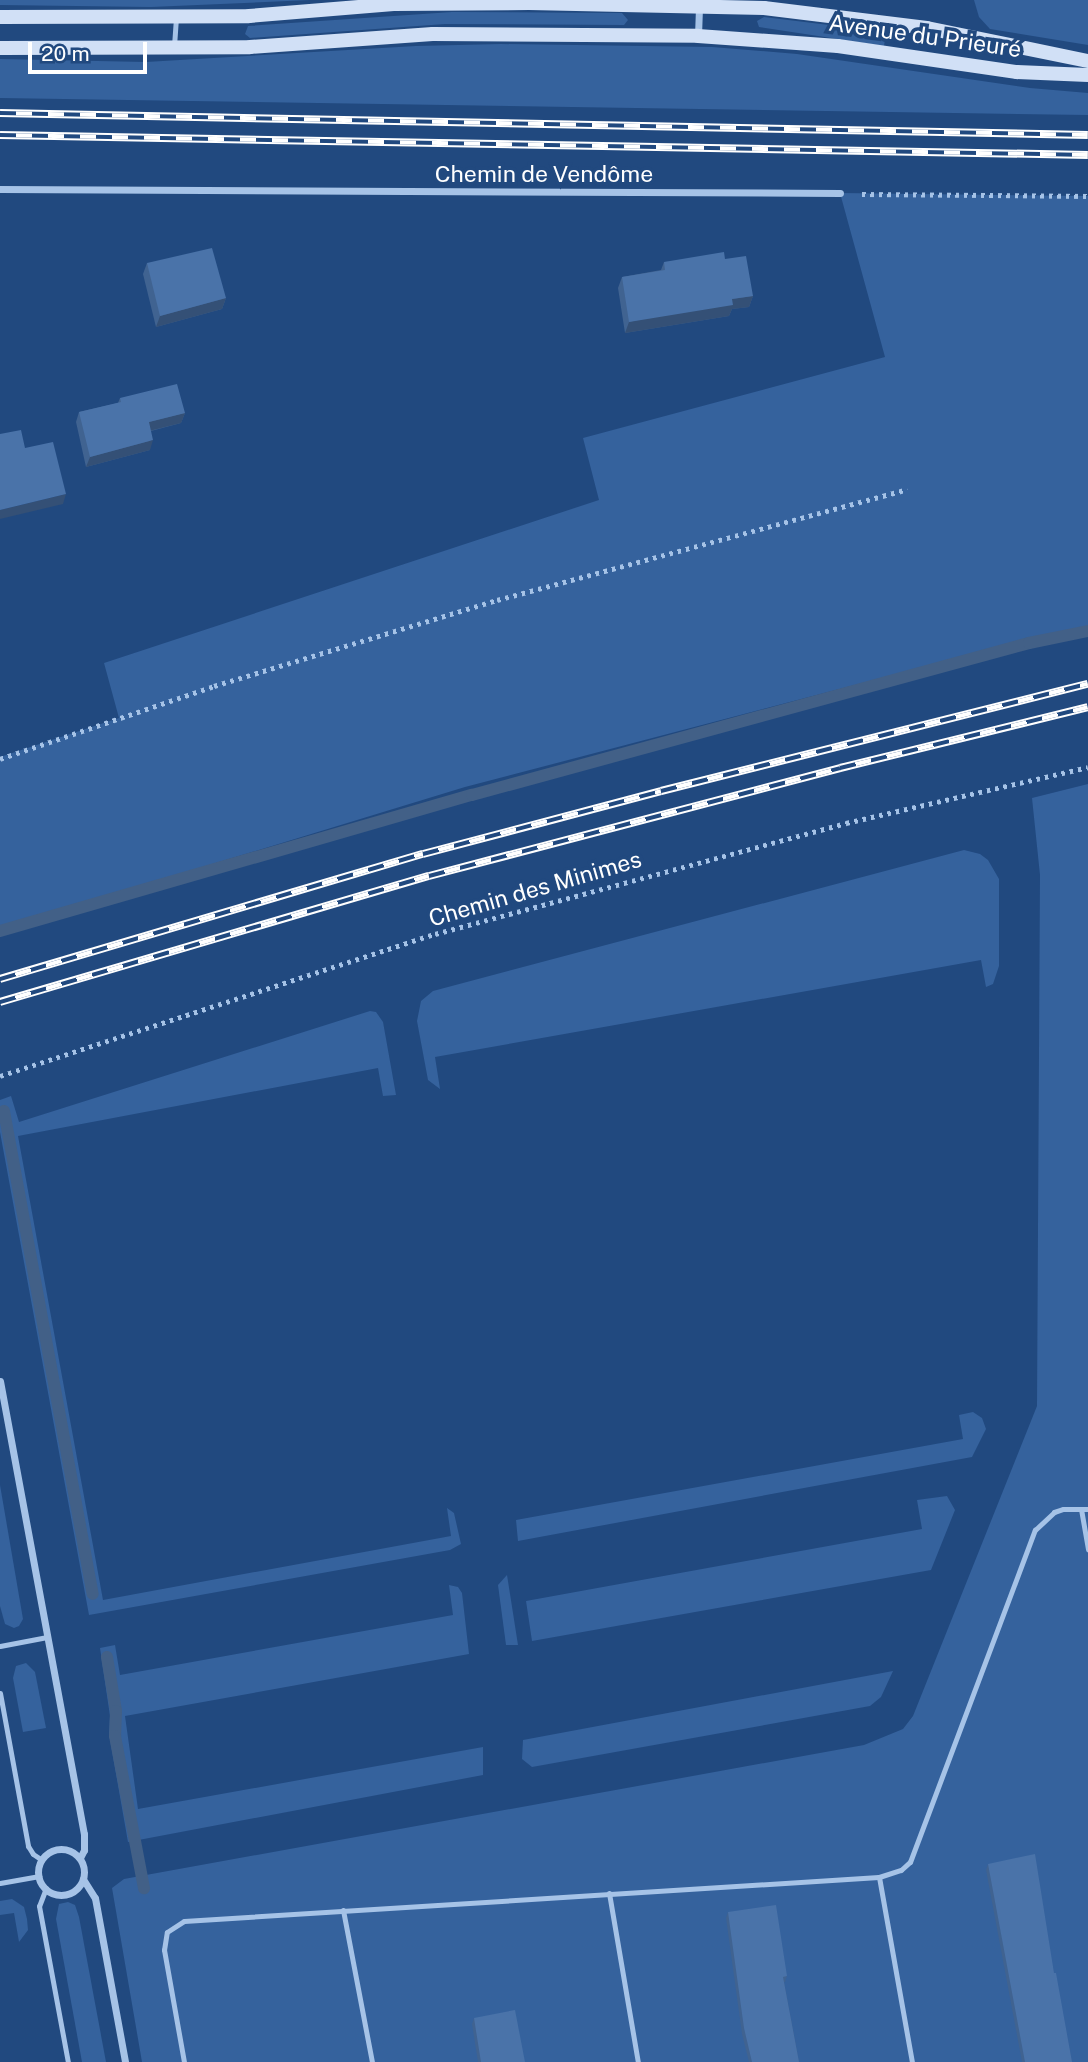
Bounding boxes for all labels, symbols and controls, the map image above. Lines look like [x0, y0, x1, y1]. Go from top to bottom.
street label: Avenue du Prieuré [827, 9, 1023, 63]
scale bar [32, 28, 150, 72]
text: 20 m [41, 41, 90, 66]
street label: Chemin de Vendôme [434, 160, 654, 188]
street label: Chemin des Minimes [425, 845, 645, 933]

